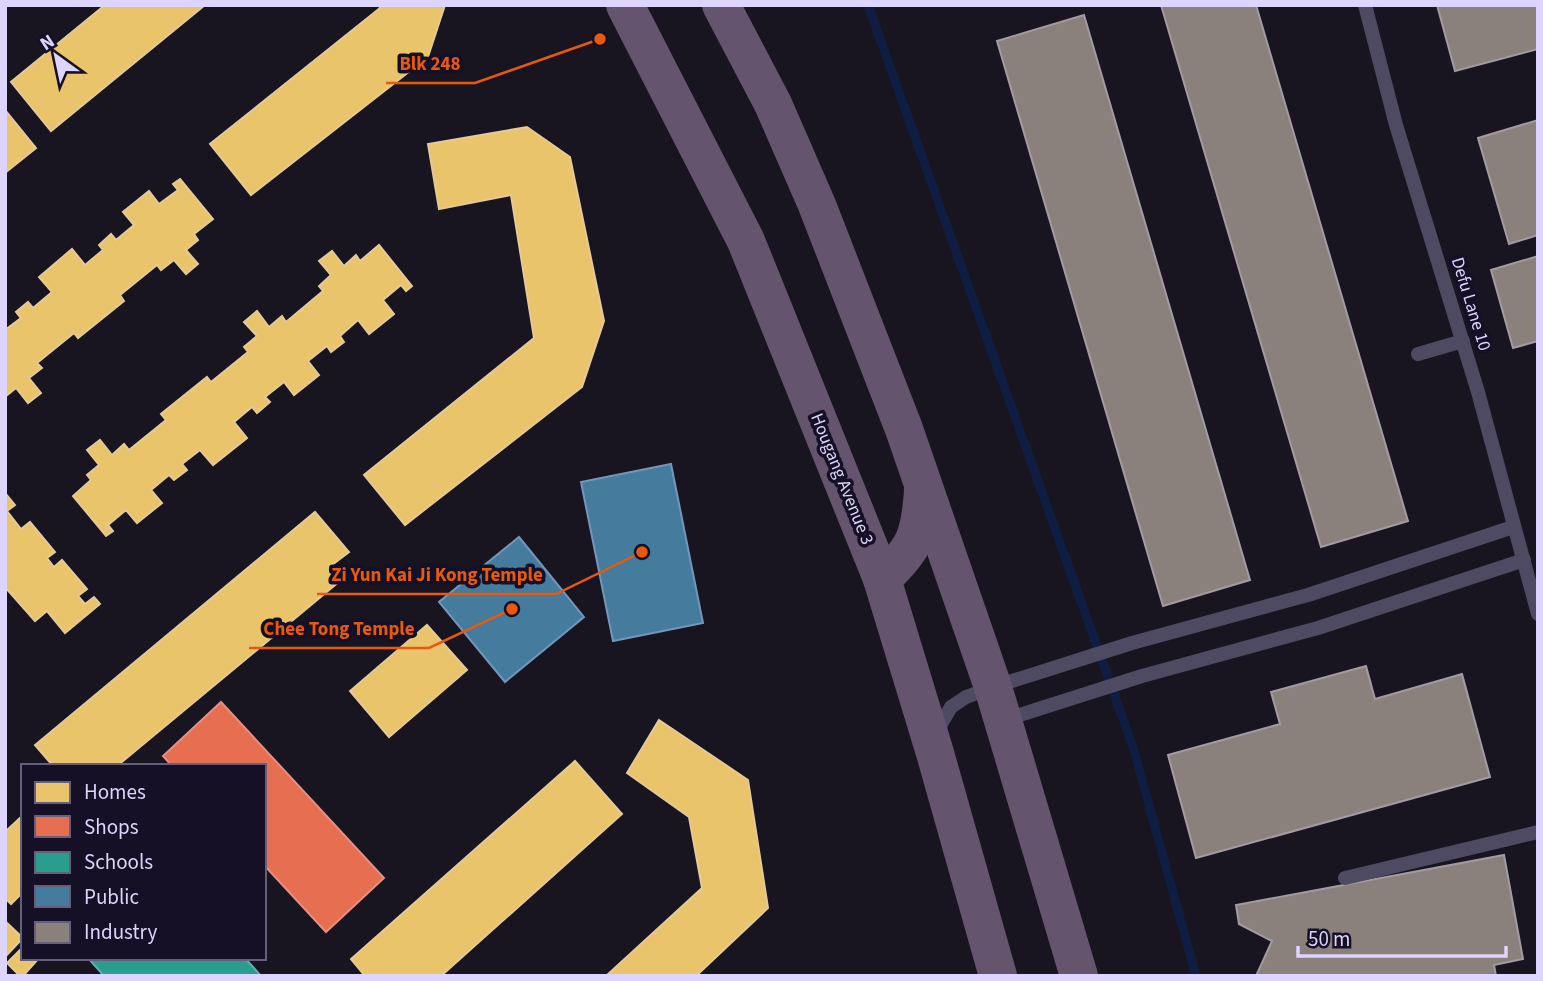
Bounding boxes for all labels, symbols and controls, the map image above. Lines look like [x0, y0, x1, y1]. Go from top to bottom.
north arrow [21, 21, 91, 91]
text: N [35, 28, 60, 58]
callout: Blk 248 [386, 43, 475, 83]
text: Blk 248 [399, 51, 461, 78]
street label: Defu Lane 10 [1445, 254, 1497, 354]
street label: Hougang Avenue 3 [804, 410, 880, 548]
callout: Zi Yun Kai Ji Kong Temple [317, 554, 556, 594]
text: Zi Yun Kai Ji Kong Temple [331, 562, 543, 589]
callout: Chee Tong Temple [249, 608, 429, 648]
text: Chee Tong Temple [263, 616, 415, 643]
legend [21, 764, 266, 960]
text: Homes [84, 777, 146, 807]
text: Shops [84, 812, 139, 842]
text: Schools [84, 847, 153, 877]
text: Public [84, 882, 139, 912]
scale bar [1298, 914, 1506, 958]
text: Industry [84, 917, 157, 947]
text: 50 m [1308, 924, 1350, 954]

